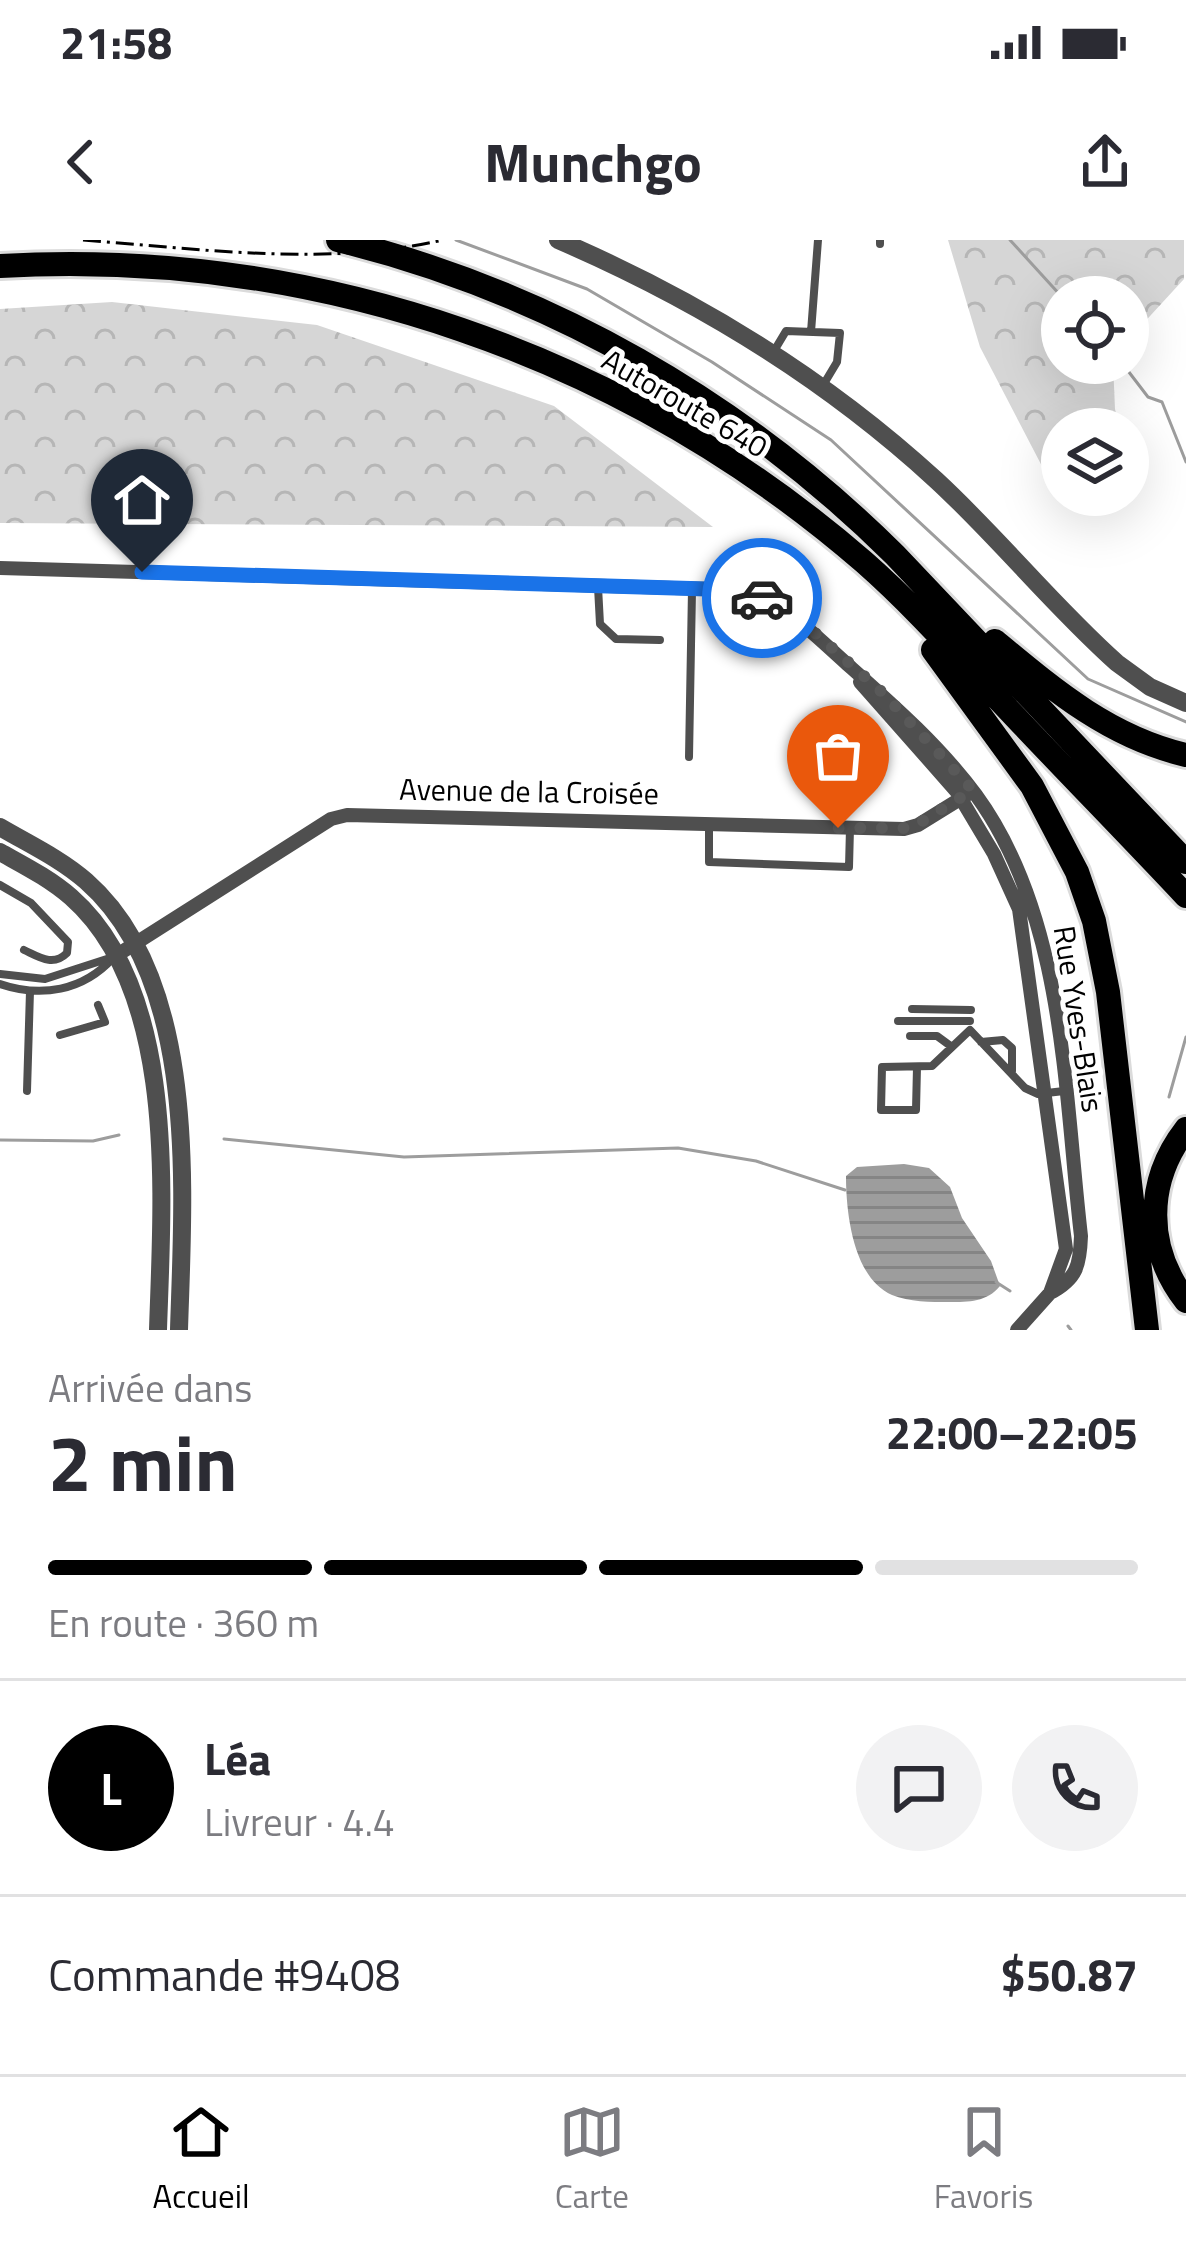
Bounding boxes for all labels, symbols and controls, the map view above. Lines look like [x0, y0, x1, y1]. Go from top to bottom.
text: 21:58 [60, 8, 172, 76]
text: Munchgo [484, 121, 702, 203]
icon: back [48, 129, 114, 195]
icon: share [1072, 129, 1138, 195]
map controls [1041, 276, 1149, 516]
button: locate [1041, 276, 1149, 384]
street label: Autoroute 640 [594, 337, 776, 469]
button: layers [1041, 408, 1149, 516]
pin [91, 449, 193, 572]
icon: home [109, 467, 175, 533]
courier [702, 538, 822, 658]
icon: car [729, 565, 795, 631]
pin [787, 705, 889, 828]
icon: bag [805, 723, 871, 789]
street label: Avenue de la Croisée [399, 766, 659, 816]
street label: Rue Yves-Blais [1042, 923, 1116, 1115]
text: Arrivée dans [48, 1358, 252, 1417]
text: 22:00–22:05 [886, 1398, 1138, 1466]
text: 2 min [48, 1403, 238, 1521]
text: En route · 360 m [48, 1593, 319, 1652]
text: Léa [204, 1724, 271, 1792]
button: chat [856, 1725, 982, 1851]
button: phone [1012, 1725, 1138, 1851]
text: L [100, 1754, 122, 1822]
text: Livreur · 4.4 [204, 1792, 395, 1851]
text: Commande #9408 [48, 1940, 400, 2008]
text: $50.87 [1000, 1940, 1138, 2008]
tab: Accueil [153, 2099, 250, 2221]
tab: Carte [555, 2099, 629, 2221]
tab: Favoris [934, 2099, 1033, 2221]

